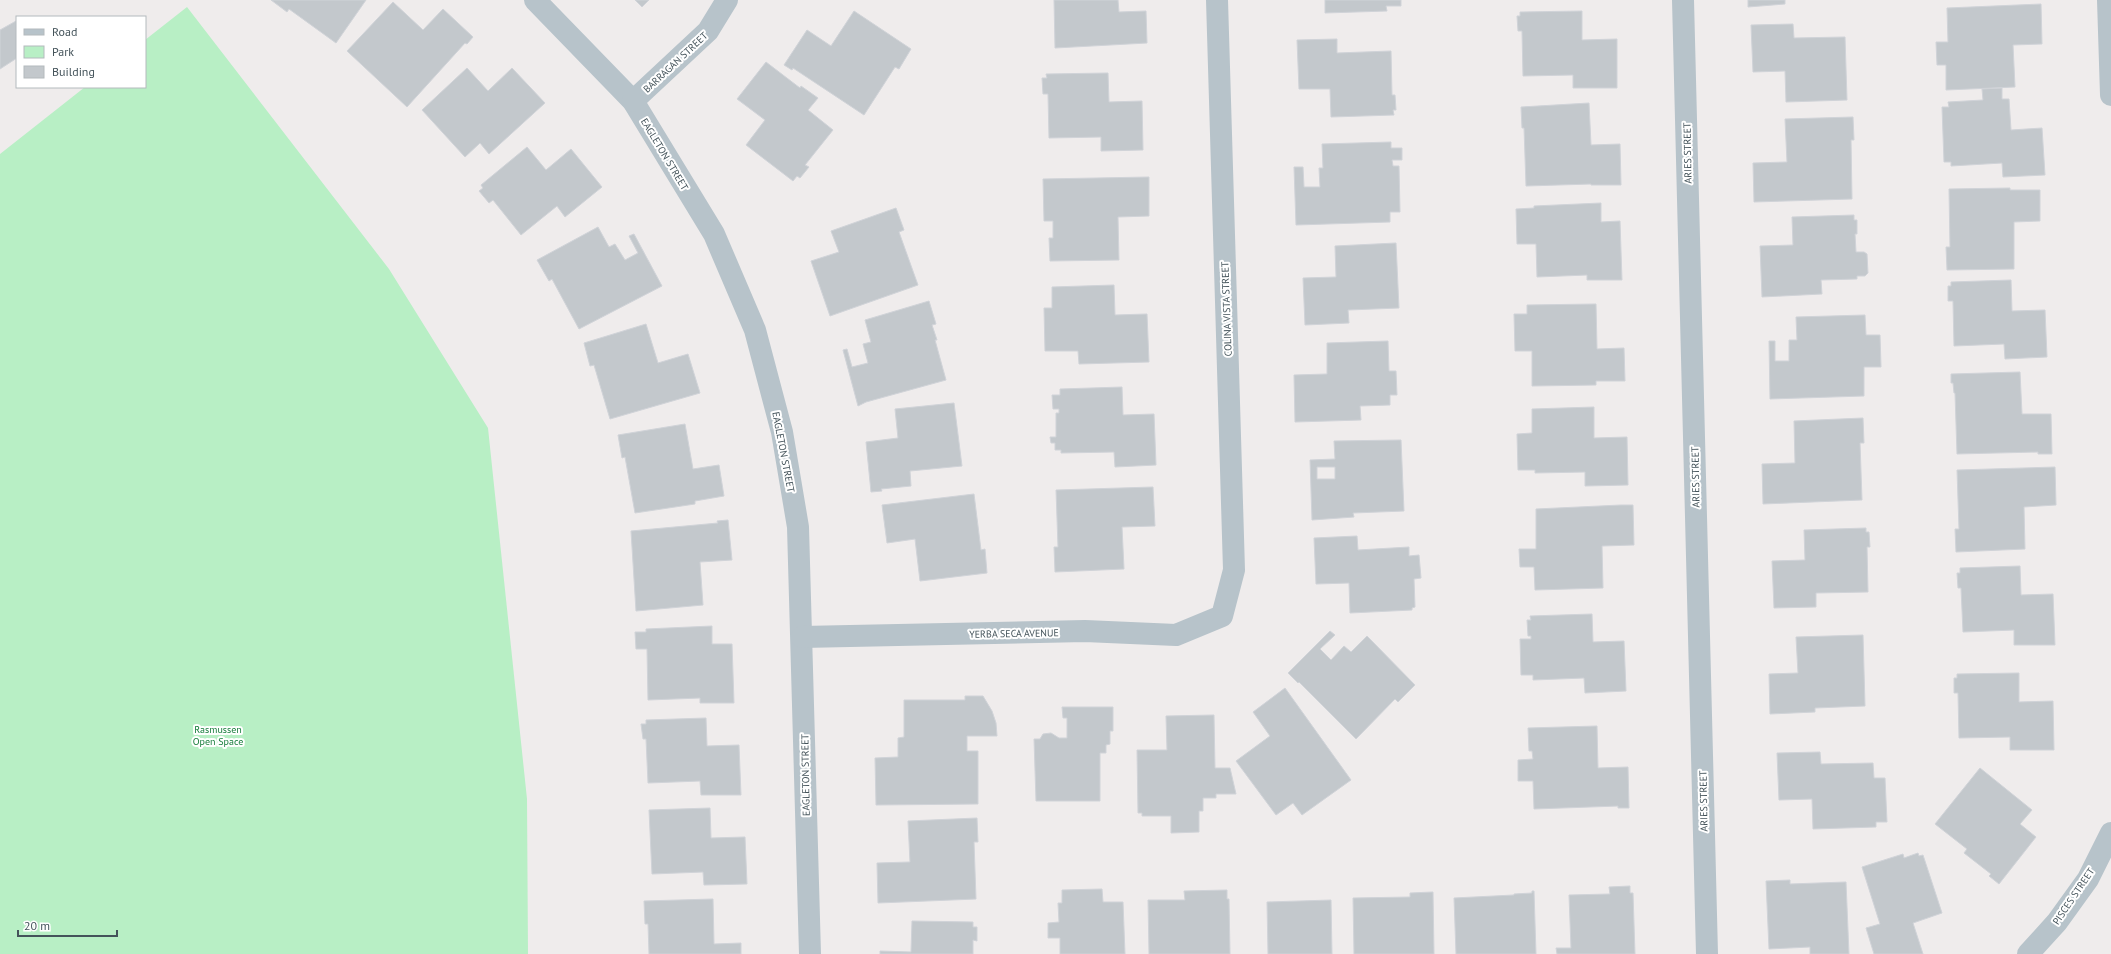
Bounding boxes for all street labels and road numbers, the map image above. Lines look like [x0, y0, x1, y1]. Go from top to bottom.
street label: BARRAGAN STREET [640, 29, 711, 96]
street label: EAGLETON STREET [638, 116, 691, 193]
street label: ARIES STREET [1680, 122, 1695, 184]
street label: COLINA VISTA STREET [1218, 261, 1235, 357]
street label: EAGLETON STREET [769, 411, 798, 494]
street label: ARIES STREET [1688, 446, 1703, 508]
street label: YERBA SECA AVENUE [969, 626, 1059, 641]
street label: EAGLETON STREET [798, 733, 813, 816]
street label: ARIES STREET [1696, 770, 1711, 832]
street label: PISCES STREET [2050, 865, 2097, 927]

